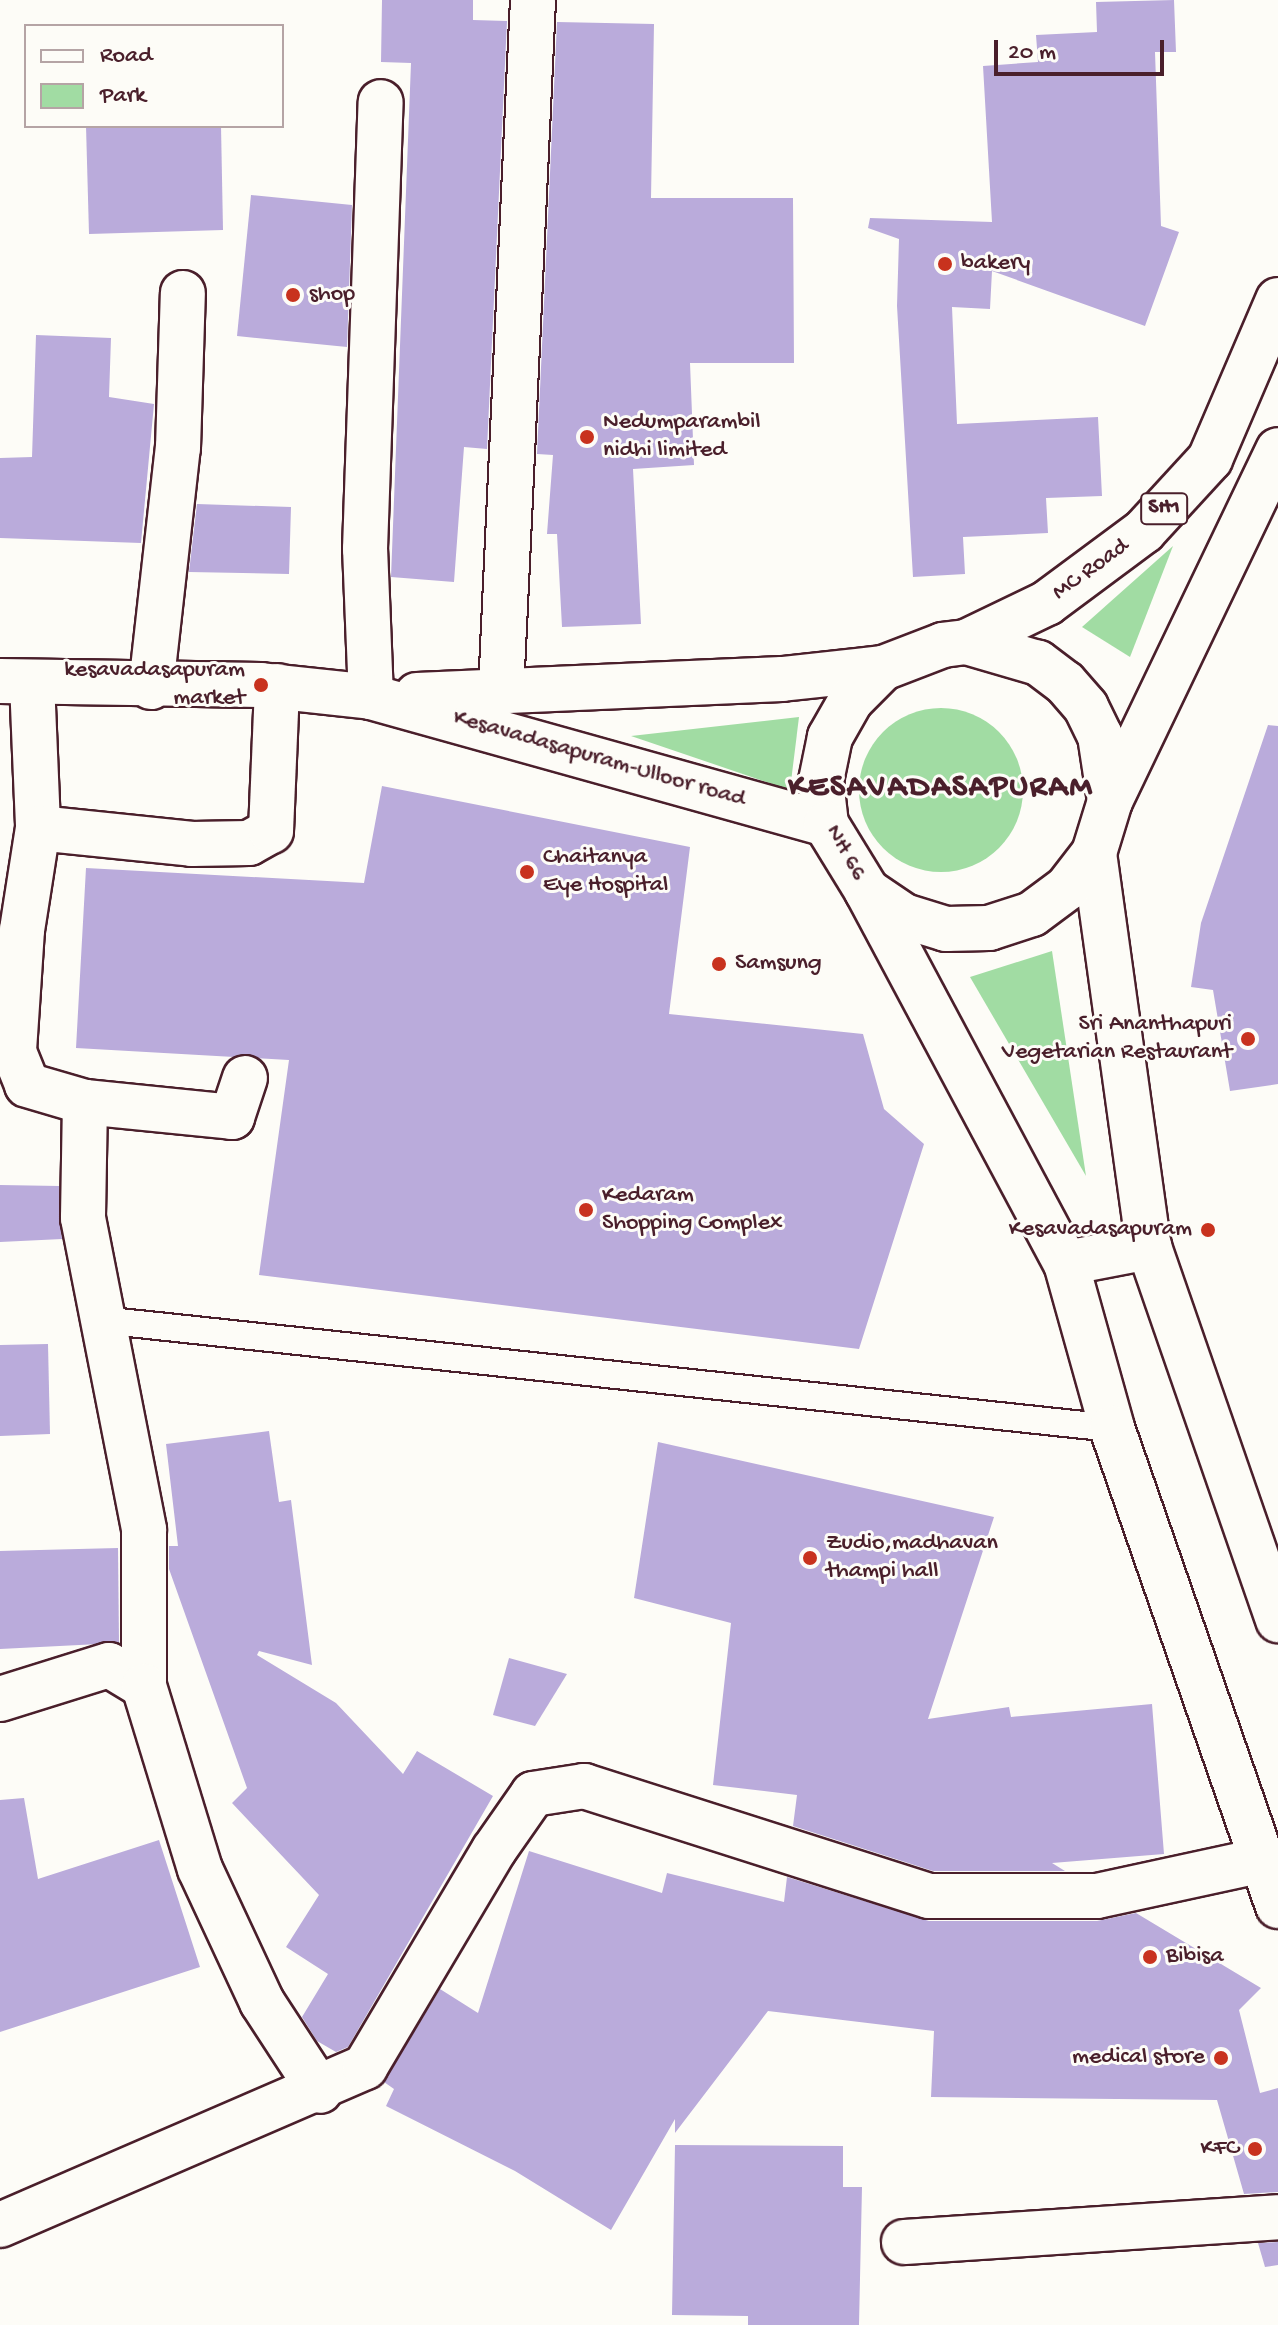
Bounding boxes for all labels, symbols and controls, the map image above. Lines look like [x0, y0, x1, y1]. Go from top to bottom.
legend [24, 24, 284, 128]
scale bar [998, 24, 1168, 74]
text: 20 m [1008, 39, 1056, 68]
text: Road [100, 42, 152, 71]
text: Park [100, 82, 146, 111]
place label: bakery [961, 250, 1030, 278]
marker: bakery [936, 255, 954, 273]
place label: shop [309, 281, 355, 309]
marker: shop [284, 286, 302, 304]
place label: Nedumparambil nidhi limited [603, 409, 761, 465]
marker: Nedumparambil nidhi limited [578, 428, 596, 446]
road number: SH1 [1140, 491, 1188, 527]
street label: MC Road [1047, 533, 1135, 607]
place label: kesavadasapuram market [64, 657, 245, 713]
marker: kesavadasapuram market [252, 676, 270, 694]
street label: Kesavadasapuram-Ulloor road [450, 703, 748, 815]
district label: KESAVADASAPURAM [788, 769, 1094, 807]
street label: NH 66 [818, 820, 872, 886]
place label: Chaitanya Eye Hospital [543, 844, 668, 900]
marker: Chaitanya Eye Hospital [518, 863, 536, 881]
place label: Samsung [735, 950, 822, 978]
marker: Samsung [710, 955, 728, 973]
place label: Sri Ananthapuri Vegetarian Restaurant [1002, 1011, 1232, 1067]
marker: Sri Ananthapuri Vegetarian Restaurant [1239, 1030, 1257, 1048]
place label: Kedaram Shopping Complex [602, 1182, 783, 1238]
marker: Kedaram Shopping Complex [577, 1201, 595, 1219]
place label: Kesavadasapuram [1009, 1216, 1192, 1244]
marker: Kesavadasapuram [1199, 1221, 1217, 1239]
place label: Zudio,madhavan thampi hall [826, 1530, 998, 1586]
marker: Zudio,madhavan thampi hall [801, 1549, 819, 1567]
place label: Bibisa [1166, 1943, 1224, 1971]
marker: Bibisa [1141, 1948, 1159, 1966]
place label: medical store [1072, 2044, 1205, 2072]
marker: medical store [1212, 2049, 1230, 2067]
place label: KFC [1200, 2135, 1239, 2163]
marker: KFC [1246, 2140, 1264, 2158]

